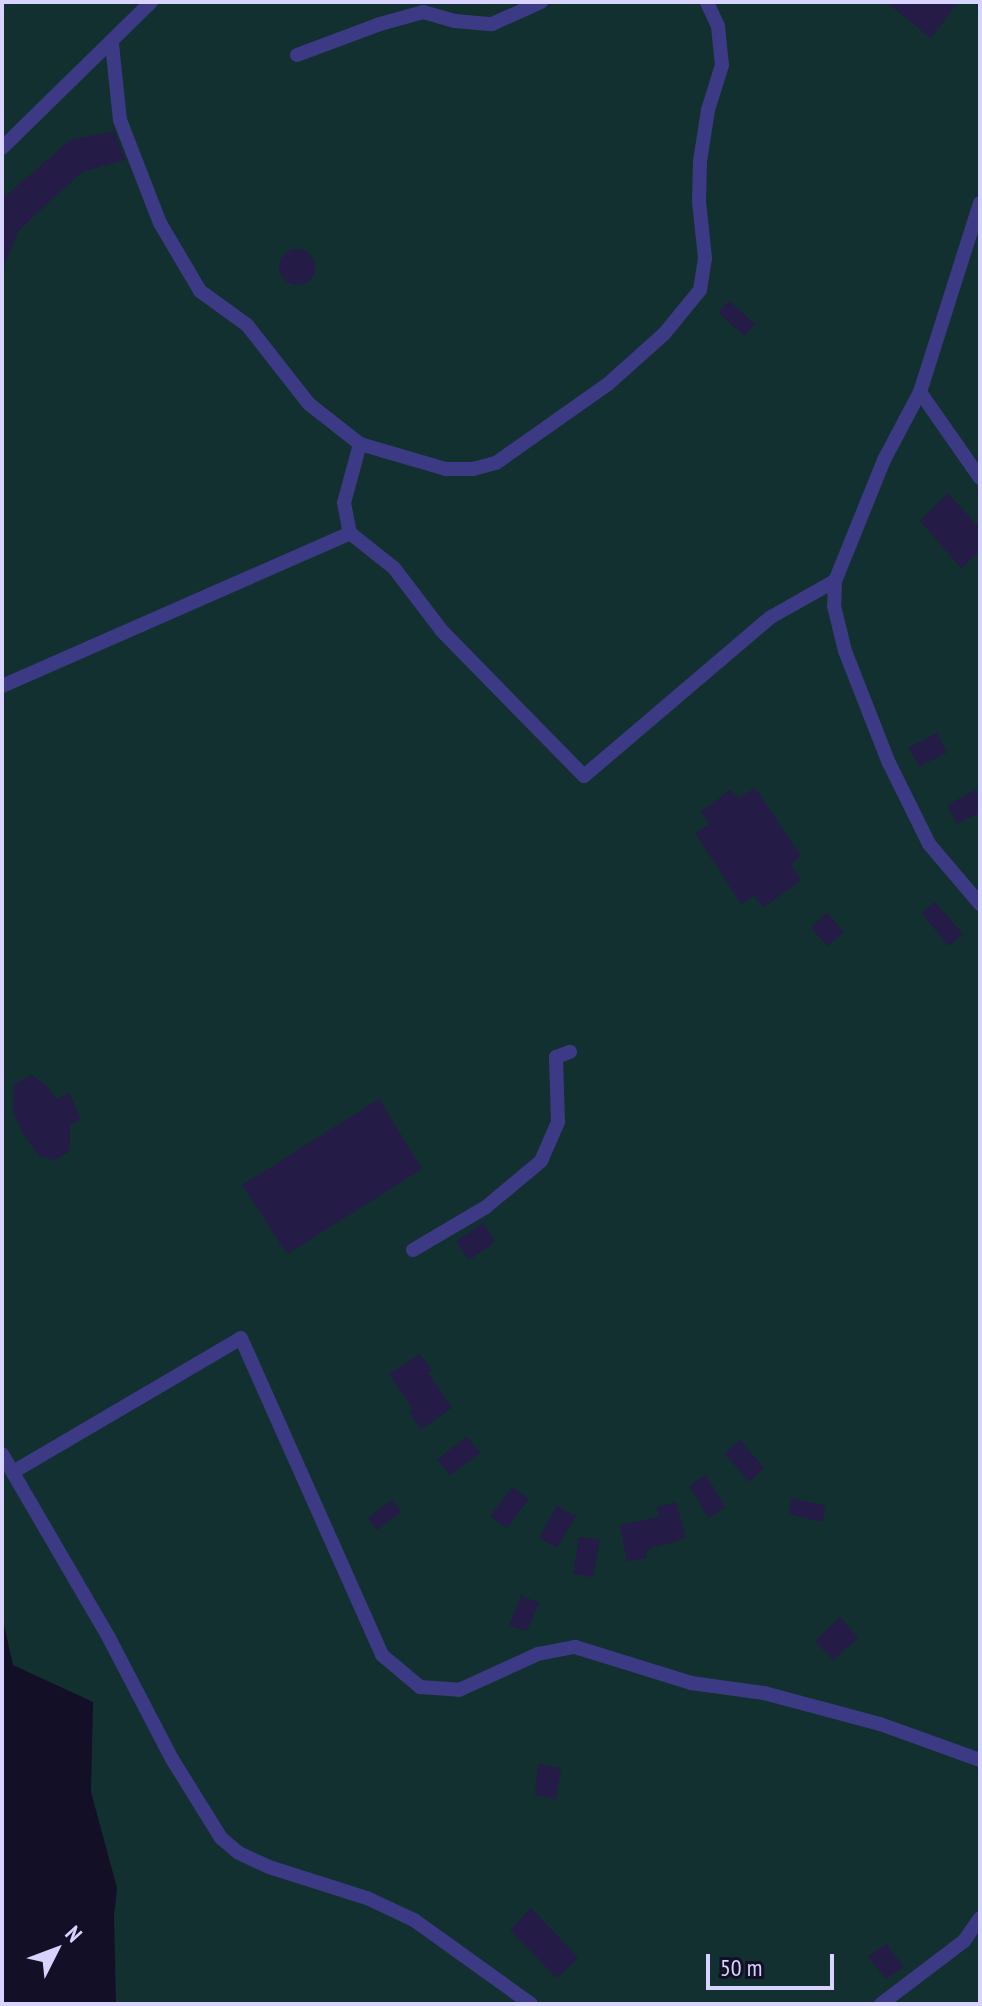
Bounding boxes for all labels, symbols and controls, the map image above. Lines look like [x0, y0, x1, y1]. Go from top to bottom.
north arrow [16, 1910, 96, 1990]
text: N [59, 1920, 88, 1948]
scale bar [710, 1938, 838, 1988]
text: 50 m [720, 1952, 762, 1983]

